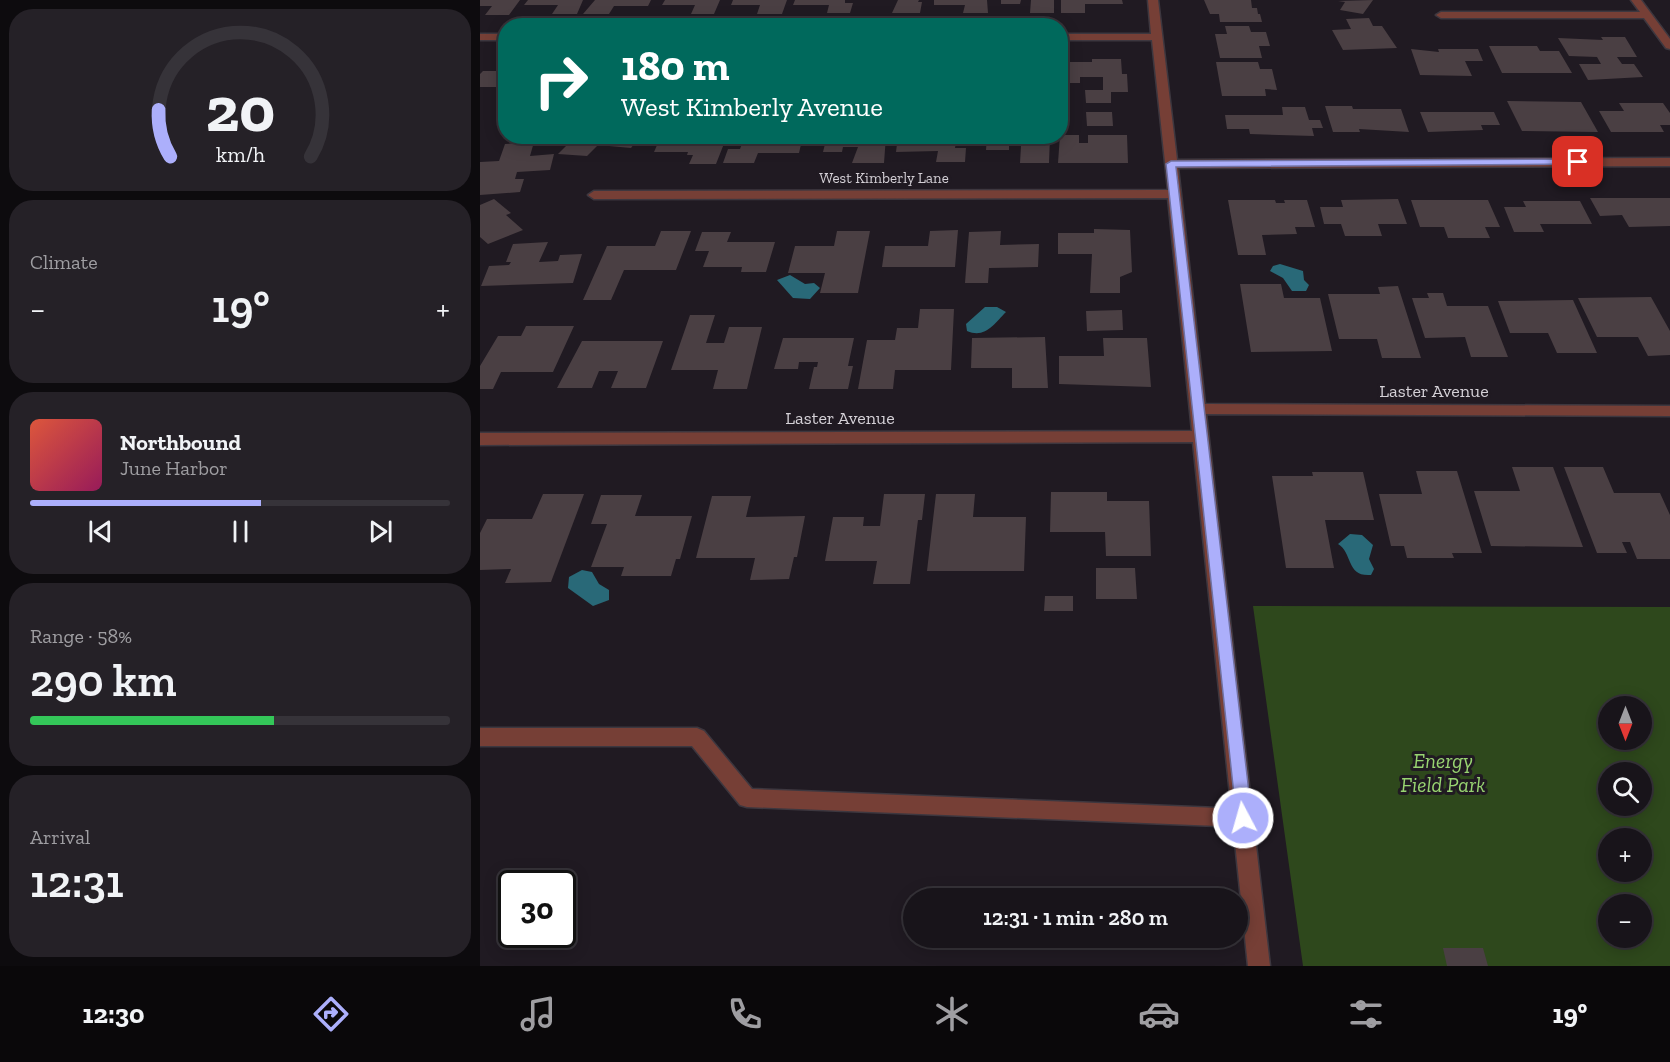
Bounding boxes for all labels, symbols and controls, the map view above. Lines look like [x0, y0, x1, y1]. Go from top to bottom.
text: 180 m [621, 40, 729, 91]
icon: right [522, 42, 600, 120]
text: 20 [205, 72, 275, 147]
text: West Kimberly Avenue [621, 91, 883, 123]
pin [1552, 136, 1603, 187]
text: km/h [216, 143, 264, 168]
icon: arrive [1561, 145, 1594, 178]
street label: West Kimberly Lane [819, 169, 949, 187]
text: Climate [30, 250, 98, 274]
text: 19° [212, 280, 270, 334]
text: − [30, 289, 45, 328]
text: + [436, 289, 450, 328]
street label: Laster Avenue [1379, 380, 1489, 402]
street label: Laster Avenue [785, 407, 895, 429]
text: Northbound [120, 429, 241, 456]
text: June Harbor [120, 456, 228, 480]
icon: previous [84, 515, 117, 548]
icon: pause [224, 515, 257, 548]
icon: next [364, 515, 397, 548]
text: Range · 58% [30, 624, 132, 648]
text: 290 km [30, 654, 176, 708]
north arrow [1598, 696, 1652, 750]
map controls [1598, 696, 1652, 948]
park label: Energy Field Park [1401, 748, 1485, 797]
button: search [1598, 762, 1652, 816]
position arrow [1211, 786, 1275, 850]
text: Arrival [30, 825, 90, 849]
button: + [1598, 828, 1652, 882]
text: 12:31 [30, 855, 124, 909]
speed limit sign: 30 [498, 870, 576, 948]
button: − [1598, 894, 1652, 948]
text: 12:31 · 1 min · 280 m [983, 904, 1168, 931]
icon: directions [310, 993, 352, 1035]
icon: music [517, 993, 559, 1035]
icon: phone [724, 993, 766, 1035]
icon: climate [931, 993, 973, 1035]
icon: car [1138, 993, 1180, 1035]
icon: filters [1345, 993, 1387, 1035]
text: 12:30 [83, 998, 145, 1030]
text: 19° [1552, 998, 1587, 1030]

